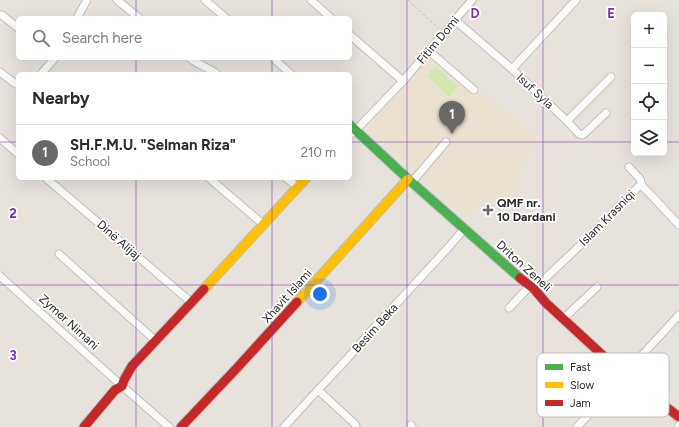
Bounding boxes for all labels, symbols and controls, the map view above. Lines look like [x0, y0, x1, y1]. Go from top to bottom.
text: D [470, 6, 480, 21]
text: E [607, 6, 615, 21]
map controls [631, 12, 667, 156]
button: + [631, 12, 667, 48]
street label: Fitim Domi [414, 13, 462, 67]
search box [16, 16, 352, 60]
icon: search [30, 27, 52, 49]
text: Search here [62, 29, 142, 47]
button: − [631, 48, 667, 84]
street label: Isuf Syla [514, 70, 556, 112]
button: locate [631, 84, 667, 120]
text: Nearby [32, 88, 90, 108]
pin: 1 [439, 101, 465, 134]
button: layers [631, 120, 667, 156]
text: SH.F.M.U. "Selman Riza" [70, 136, 236, 154]
text: 1 [42, 145, 48, 160]
text: 210 m [301, 145, 336, 160]
text: School [70, 154, 110, 169]
street label: Islam Krasniqi [576, 187, 638, 249]
place label: QMF nr. 10 Dardani [497, 196, 556, 224]
marker: QMF nr. 10 Dardani [482, 204, 494, 216]
text: 2 [9, 206, 17, 221]
street label: Dinë Alijaj [94, 217, 144, 263]
street label: Driton Zeneli [494, 238, 554, 294]
street label: Xhavit Islami [259, 266, 315, 326]
your location [310, 284, 330, 304]
street label: Zymer Nimani [36, 291, 102, 353]
street label: Besim Beka [349, 301, 401, 355]
text: 3 [9, 348, 17, 363]
legend [537, 353, 669, 417]
text: Fast [570, 361, 591, 374]
text: Slow [570, 379, 594, 392]
text: Jam [570, 397, 591, 410]

